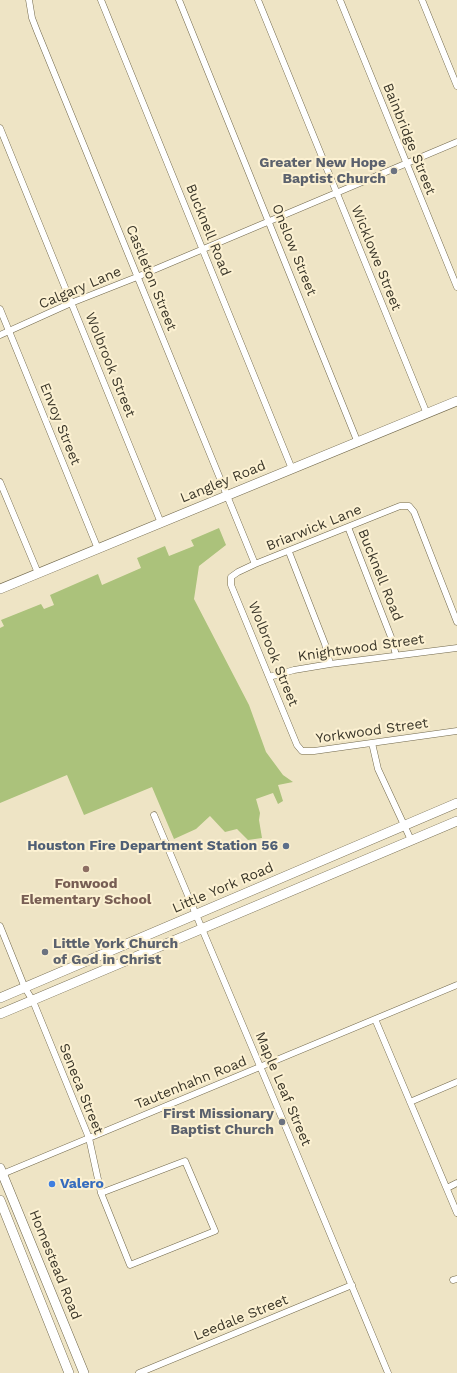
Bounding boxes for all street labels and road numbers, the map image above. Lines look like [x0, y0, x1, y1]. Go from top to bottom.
street label: Bainbridge Street [379, 81, 439, 197]
street label: Bucknell Road [182, 182, 234, 278]
street label: Onslow Street [268, 202, 320, 298]
street label: Wicklowe Street [347, 203, 405, 313]
street label: Castleton Street [122, 223, 180, 333]
street label: Calgary Lane [36, 263, 124, 313]
street label: Wolbrook Street [81, 310, 139, 420]
street label: Envoy Street [36, 381, 84, 467]
street label: Langley Road [178, 457, 268, 507]
street label: Briarwick Lane [264, 501, 364, 555]
street label: Bucknell Road [354, 527, 406, 623]
street label: Wolbrook Street [244, 599, 302, 709]
street label: Knightwood Street [297, 631, 425, 665]
street label: Yorkwood Street [315, 715, 429, 747]
street label: Little York Road [170, 859, 276, 917]
street label: Maple Leaf Street [251, 1029, 315, 1149]
street label: Seneca Street [55, 1041, 107, 1137]
street label: Tautenhahn Road [133, 1053, 249, 1113]
street label: Homestead Road [25, 1208, 85, 1322]
street label: Leedale Street [191, 1291, 291, 1345]

